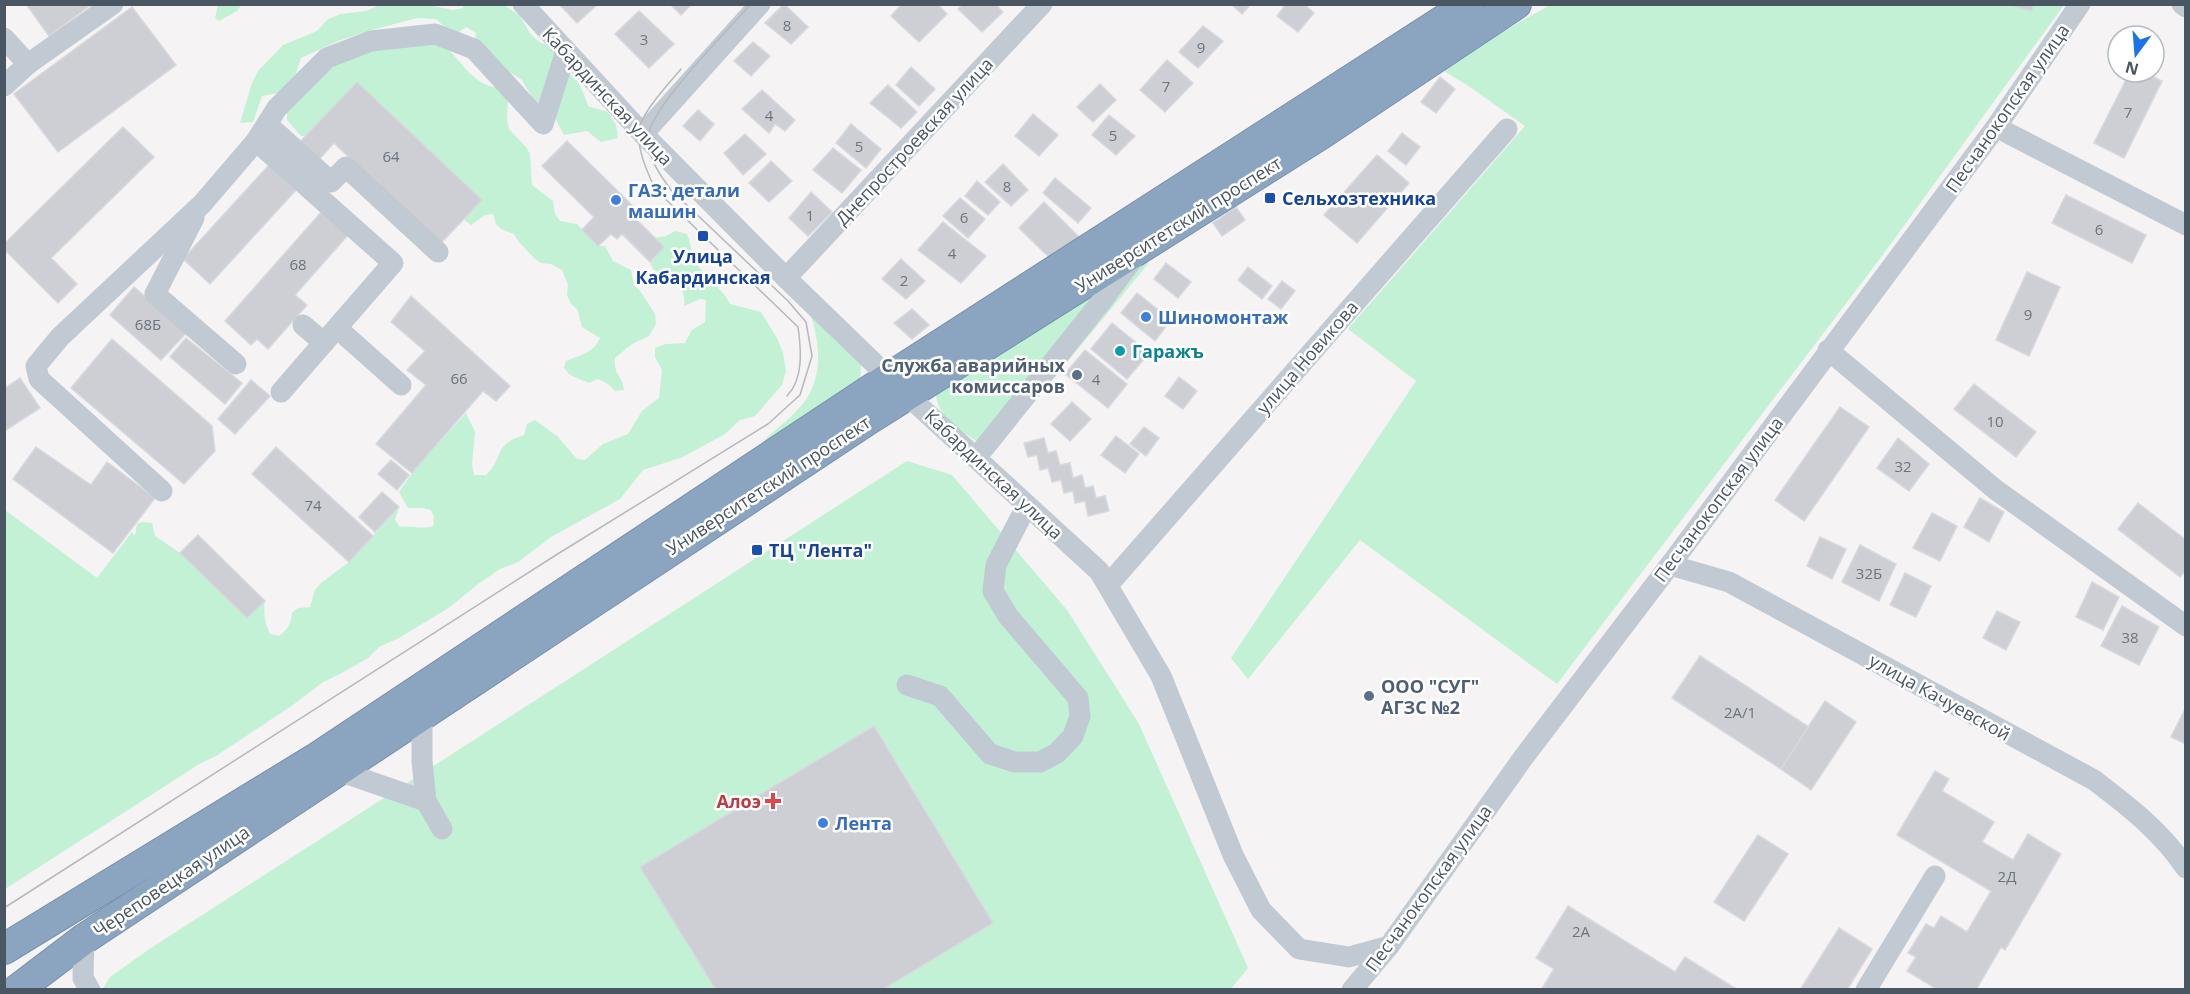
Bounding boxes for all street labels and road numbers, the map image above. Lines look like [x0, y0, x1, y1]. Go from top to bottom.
street label: Песчанокопская улица [1940, 19, 2074, 197]
street label: Кабардинская улица [538, 22, 678, 170]
street label: Днепростроевская улица [830, 52, 998, 230]
street label: Университетский проспект [1070, 150, 1286, 297]
street label: улица Новикова [1251, 295, 1363, 419]
street label: Кабардинская улица [920, 404, 1068, 544]
street label: Университетский проспект [661, 410, 875, 560]
street label: Песчанокопская улица [1648, 412, 1788, 586]
street label: улица Качуевской [1865, 648, 2015, 746]
street label: Песчанокопская улица [1359, 800, 1497, 976]
street label: Череповецкая улица [88, 820, 254, 942]

